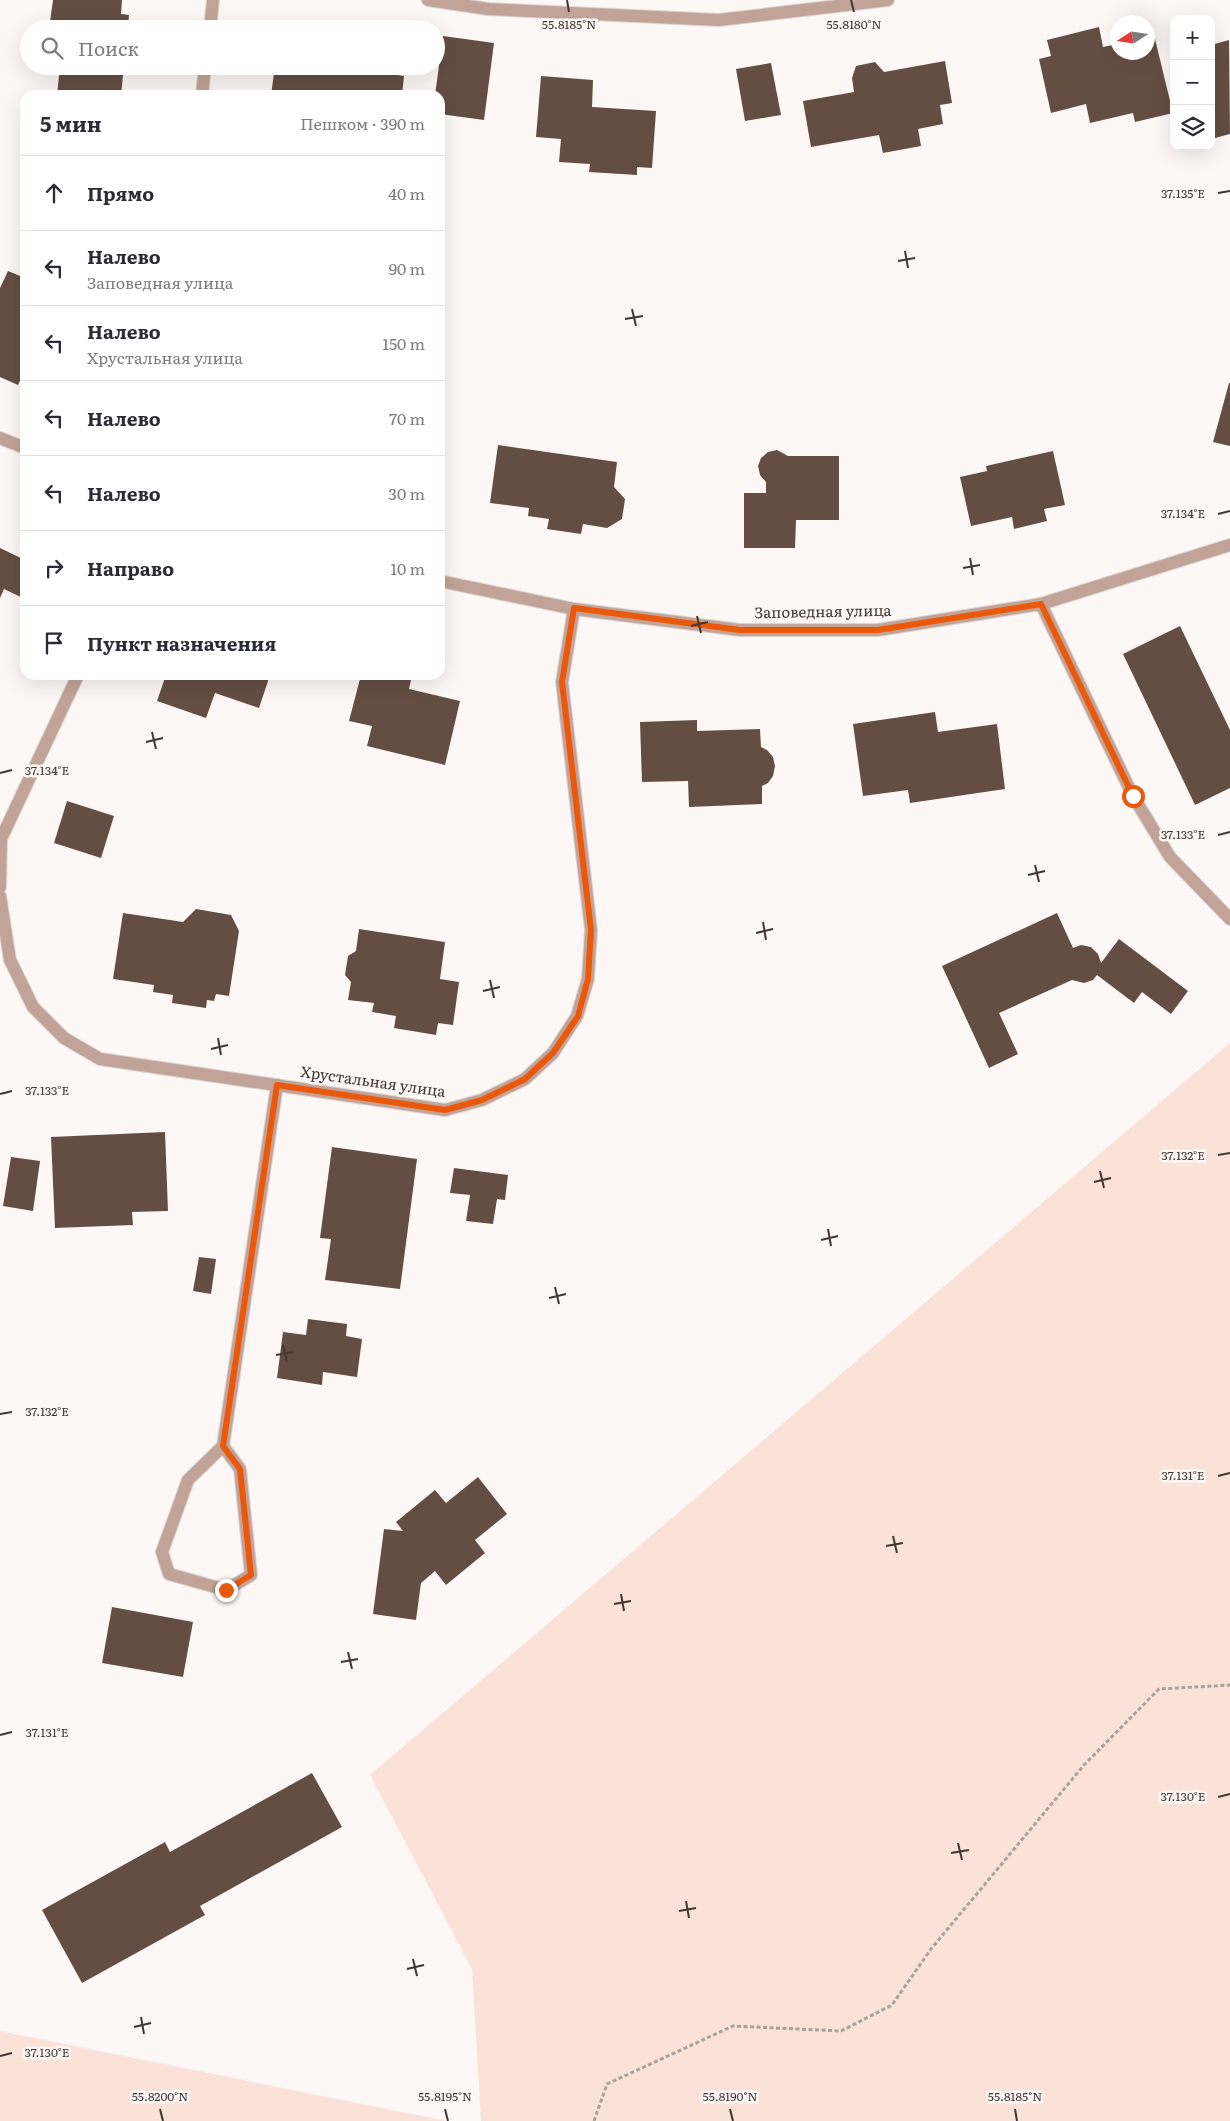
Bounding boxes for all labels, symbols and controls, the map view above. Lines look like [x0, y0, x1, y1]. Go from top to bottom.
text: 55.8185°N [542, 15, 596, 33]
text: 55.8180°N [826, 15, 882, 33]
north arrow [1110, 15, 1155, 60]
map controls [1170, 15, 1215, 150]
button: + [1170, 15, 1215, 60]
search box [20, 20, 445, 75]
icon: search [38, 34, 66, 62]
text: Поиск [78, 34, 139, 62]
button: − [1170, 60, 1215, 105]
button: layers [1170, 105, 1215, 150]
text: 5 мин [40, 107, 102, 138]
text: Пешком · 390 m [300, 111, 425, 135]
icon: ahead [40, 179, 68, 207]
text: Прямо [87, 179, 154, 207]
text: 40 m [388, 181, 425, 205]
text: 37.135°E [1161, 184, 1205, 202]
text: Налево [87, 242, 161, 270]
icon: left [40, 254, 68, 282]
text: 90 m [389, 256, 425, 280]
text: Заповедная улица [87, 270, 233, 294]
text: Налево [87, 317, 161, 345]
icon: left [40, 329, 68, 357]
text: 150 m [382, 331, 425, 355]
text: Хрустальная улица [87, 345, 243, 369]
icon: left [40, 404, 68, 432]
text: Налево [87, 404, 161, 432]
text: 70 m [389, 406, 425, 430]
icon: left [40, 479, 68, 507]
text: Налево [87, 479, 161, 507]
text: 30 m [388, 481, 425, 505]
text: 37.134°E [1161, 504, 1206, 522]
icon: right [40, 554, 68, 582]
text: Направо [87, 554, 174, 582]
text: 10 m [391, 556, 425, 580]
street label: Заповедная улица [754, 598, 893, 623]
icon: arrive [40, 629, 68, 657]
text: Пункт назначения [87, 629, 276, 657]
text: 37.134°E [25, 761, 70, 779]
route start [1122, 785, 1145, 808]
text: 37.133°E [1161, 825, 1205, 843]
street label: Хрустальная улица [299, 1059, 448, 1102]
text: 37.133°E [25, 1081, 69, 1099]
text: 37.132°E [1161, 1146, 1205, 1164]
text: 37.132°E [25, 1402, 69, 1420]
text: 37.131°E [1162, 1466, 1205, 1484]
route end [215, 1579, 238, 1602]
text: 37.131°E [26, 1723, 69, 1741]
text: 37.130°E [1161, 1787, 1206, 1805]
text: 37.130°E [25, 2043, 70, 2061]
text: 55.8200°N [132, 2087, 188, 2105]
text: 55.8195°N [418, 2087, 472, 2105]
text: 55.8190°N [703, 2087, 757, 2105]
text: 55.8185°N [988, 2087, 1042, 2105]

